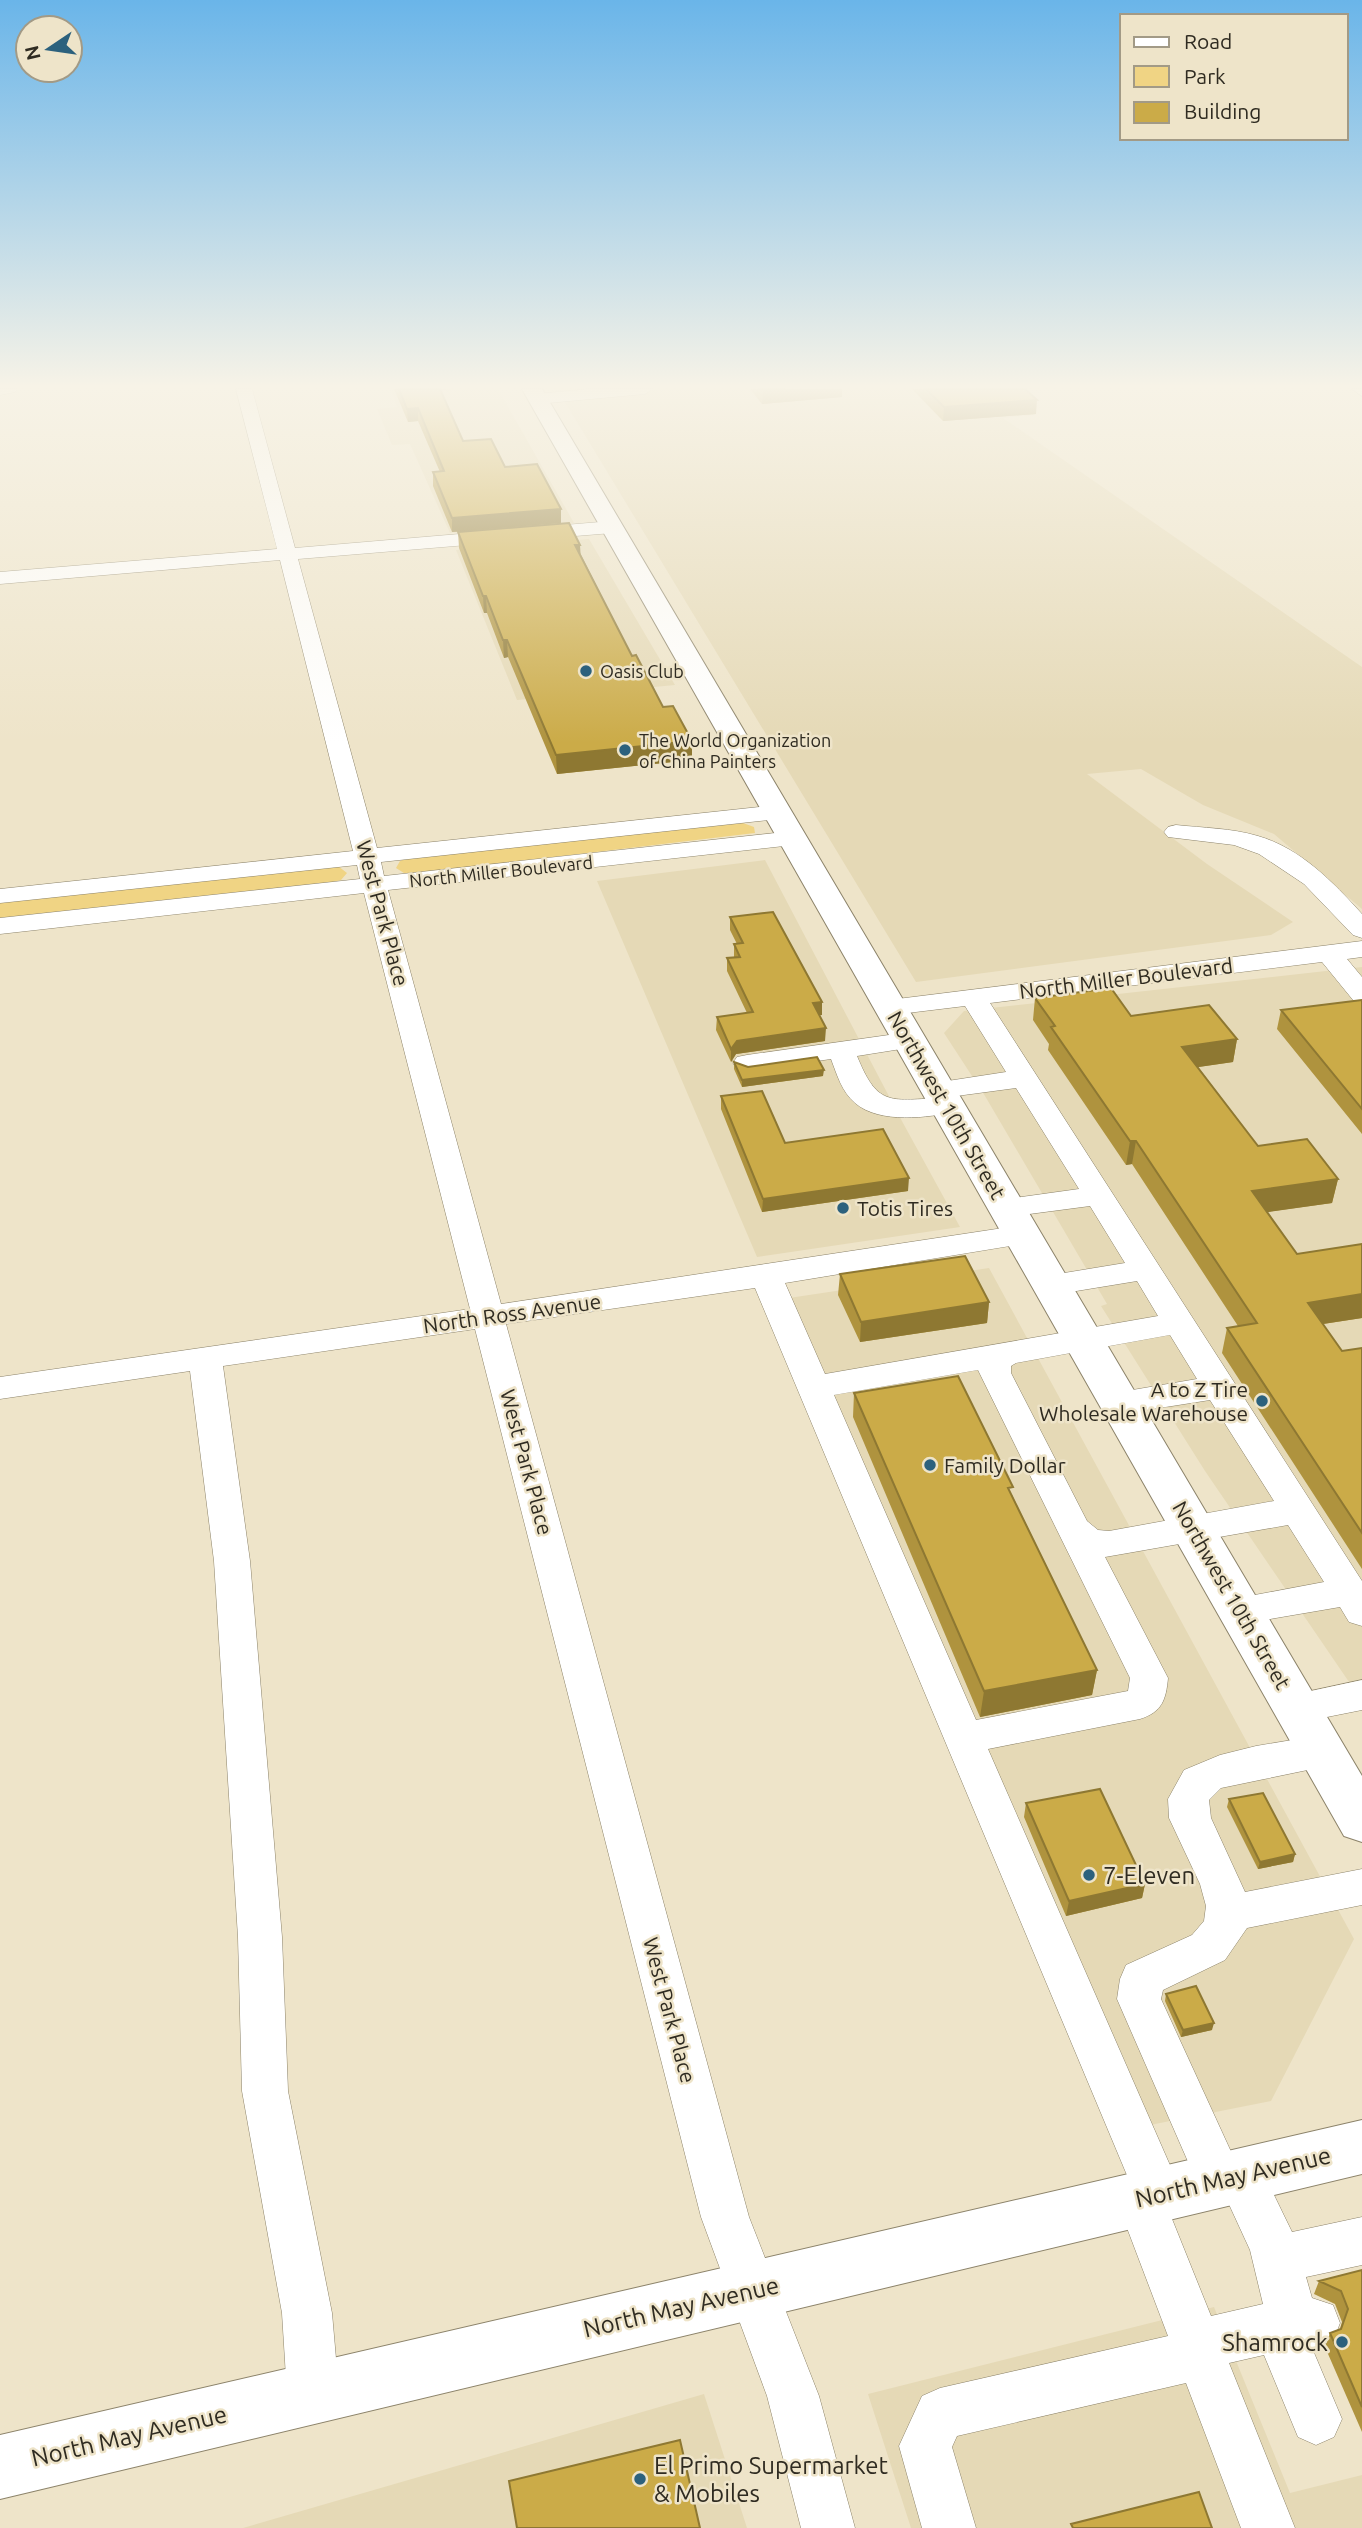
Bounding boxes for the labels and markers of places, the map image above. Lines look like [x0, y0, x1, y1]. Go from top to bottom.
place label: Oasis Club [600, 661, 684, 681]
marker: Oasis Club [578, 663, 594, 679]
place label: The World Organization of China Painters [639, 730, 831, 771]
marker: The World Organization of China Painters [617, 742, 633, 758]
place label: Totis Tires [857, 1196, 953, 1220]
marker: Totis Tires [835, 1200, 851, 1216]
place label: A to Z Tire Wholesale Warehouse [1039, 1377, 1248, 1425]
marker: A to Z Tire Wholesale Warehouse [1254, 1393, 1270, 1409]
place label: Family Dollar [944, 1453, 1066, 1477]
marker: Family Dollar [922, 1457, 938, 1473]
place label: 7-Eleven [1103, 1862, 1195, 1889]
marker: 7-Eleven [1081, 1867, 1097, 1883]
place label: Shamrock [1222, 2329, 1328, 2356]
marker: Shamrock [1334, 2334, 1350, 2350]
place label: El Primo Supermarket & Mobiles [654, 2452, 889, 2507]
marker: El Primo Supermarket & Mobiles [632, 2471, 648, 2487]

